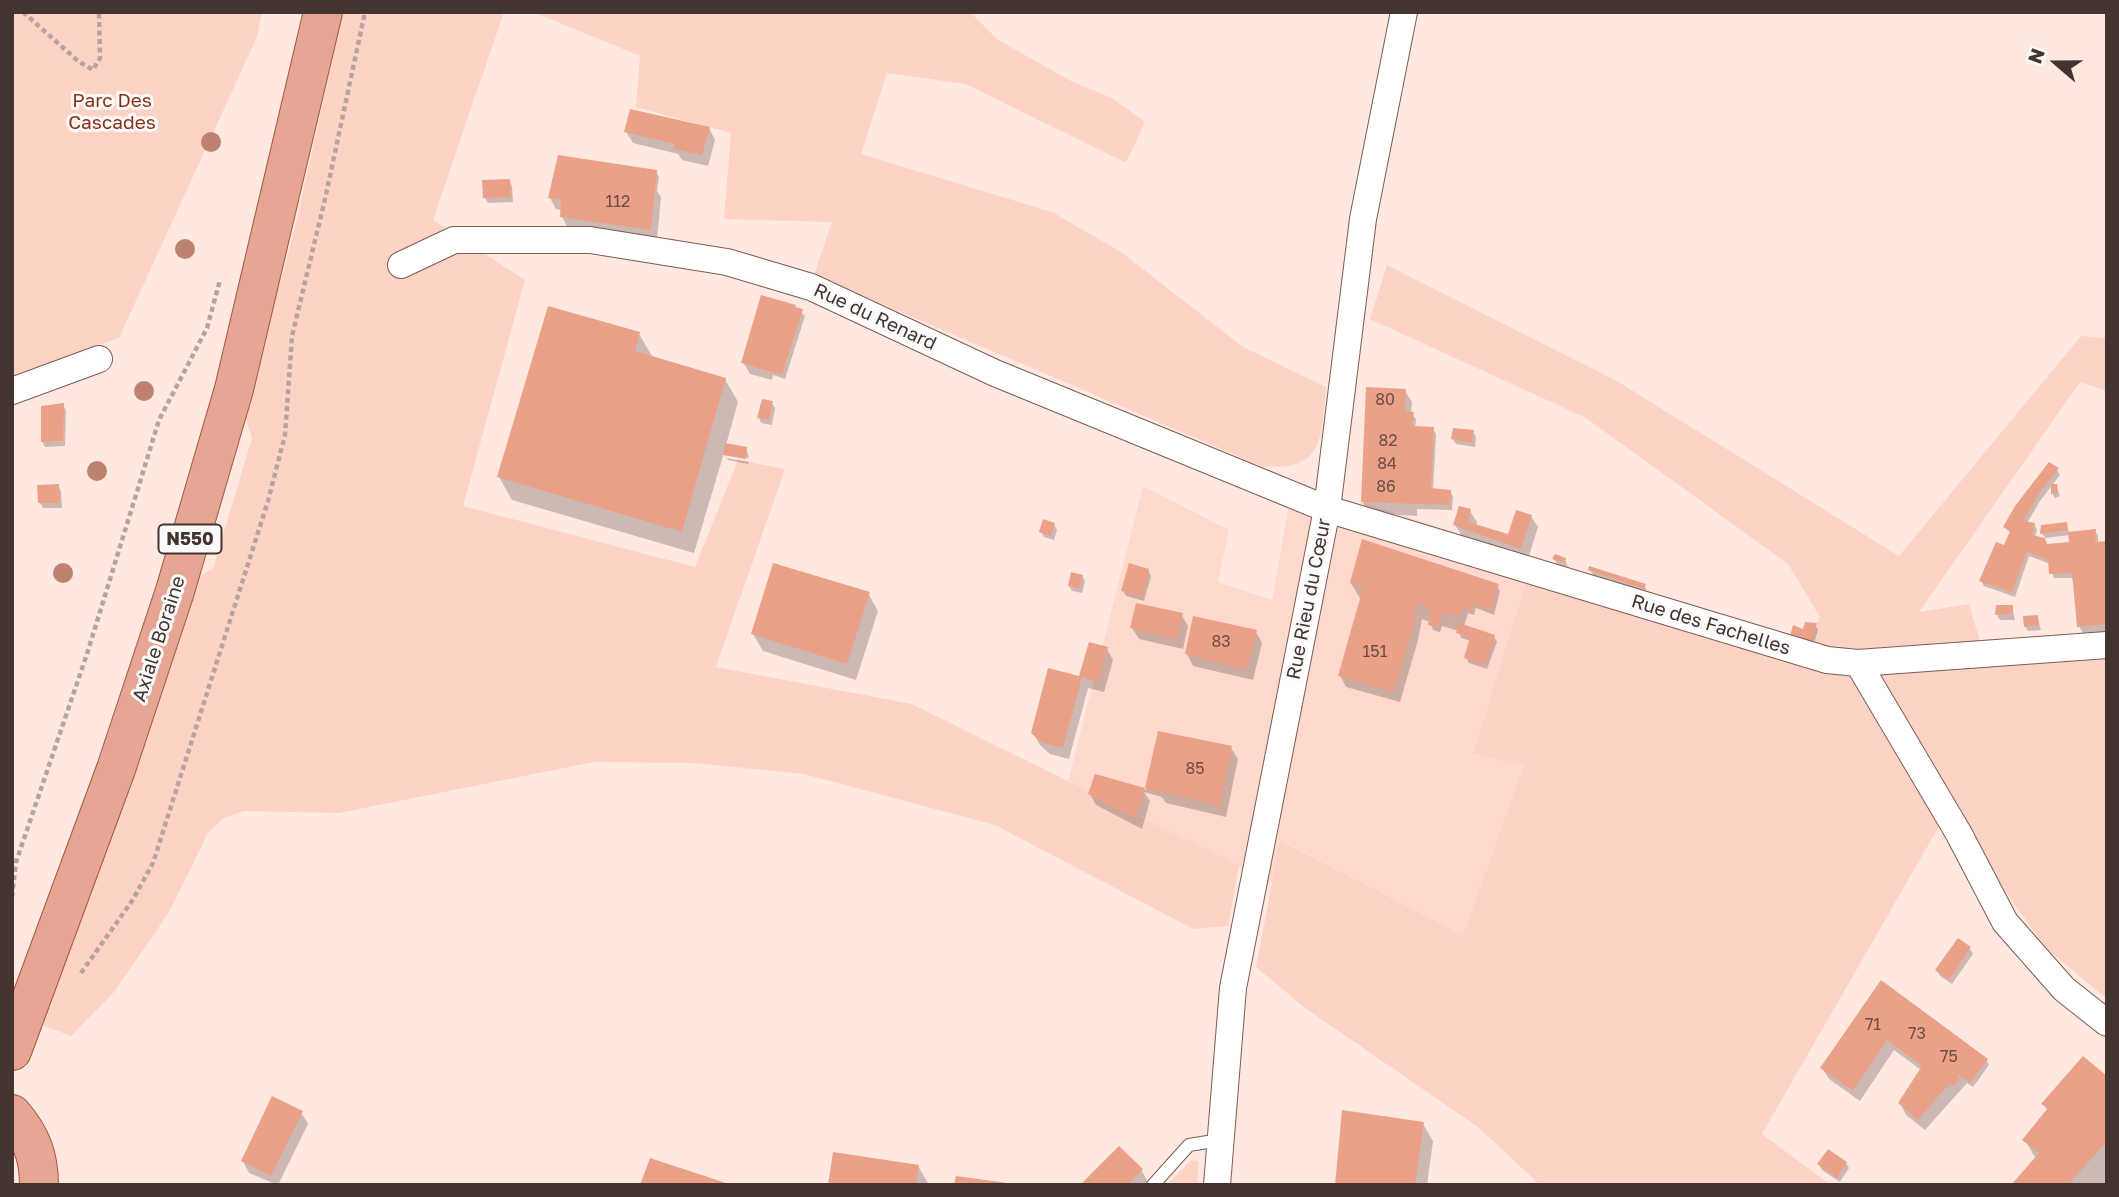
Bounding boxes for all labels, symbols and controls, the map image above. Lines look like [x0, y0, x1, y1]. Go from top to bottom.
north arrow [2021, 28, 2091, 98]
text: N [2023, 45, 2049, 66]
park label: Parc Des Cascades [68, 90, 156, 134]
house number: 112 [606, 192, 630, 212]
street label: Rue du Renard [810, 279, 940, 355]
house number: 80 [1375, 390, 1395, 410]
house number: 82 [1378, 431, 1398, 451]
house number: 84 [1377, 454, 1397, 474]
house number: 86 [1376, 477, 1396, 497]
street label: Rue Rieu du Cœur [1282, 516, 1336, 682]
road number: N550 [158, 524, 222, 554]
street label: Axiale Boraine [128, 573, 190, 705]
street label: Rue des Fachelles [1629, 590, 1793, 660]
house number: 83 [1211, 632, 1231, 652]
house number: 151 [1363, 642, 1387, 662]
house number: 85 [1185, 759, 1205, 779]
house number: 71 [1865, 1015, 1881, 1035]
house number: 73 [1908, 1024, 1926, 1044]
house number: 75 [1940, 1047, 1958, 1067]

